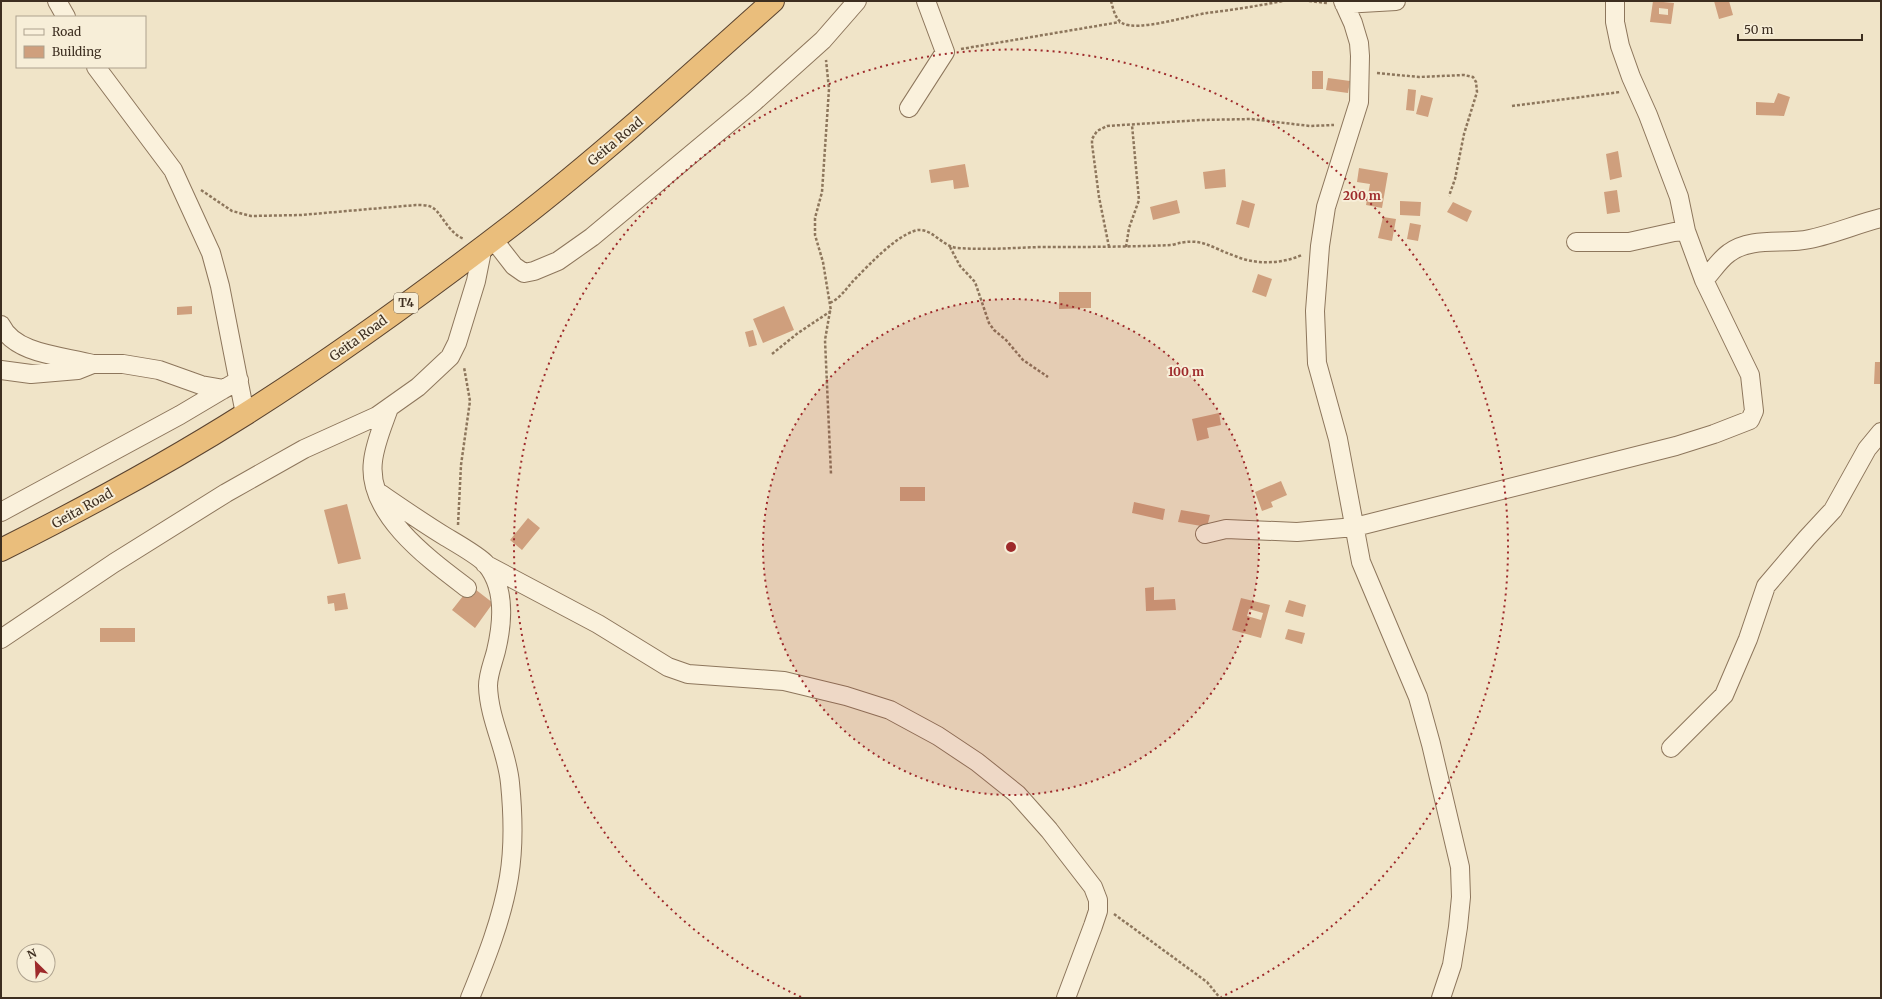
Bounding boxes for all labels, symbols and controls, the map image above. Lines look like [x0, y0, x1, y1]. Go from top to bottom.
legend [16, 16, 146, 68]
scale bar [1738, 16, 1862, 42]
text: 50 m [1744, 22, 1773, 37]
text: Road [52, 24, 81, 39]
text: Building [52, 44, 102, 59]
street label: Geita Road [584, 113, 647, 170]
text: 200 m [1343, 188, 1381, 203]
road number: T4 [394, 293, 418, 313]
street label: Geita Road [326, 312, 391, 365]
text: 100 m [1168, 364, 1204, 379]
street label: Geita Road [49, 485, 116, 532]
centre of rings [1004, 540, 1018, 554]
north arrow [16, 943, 56, 983]
text: N [25, 946, 39, 962]

